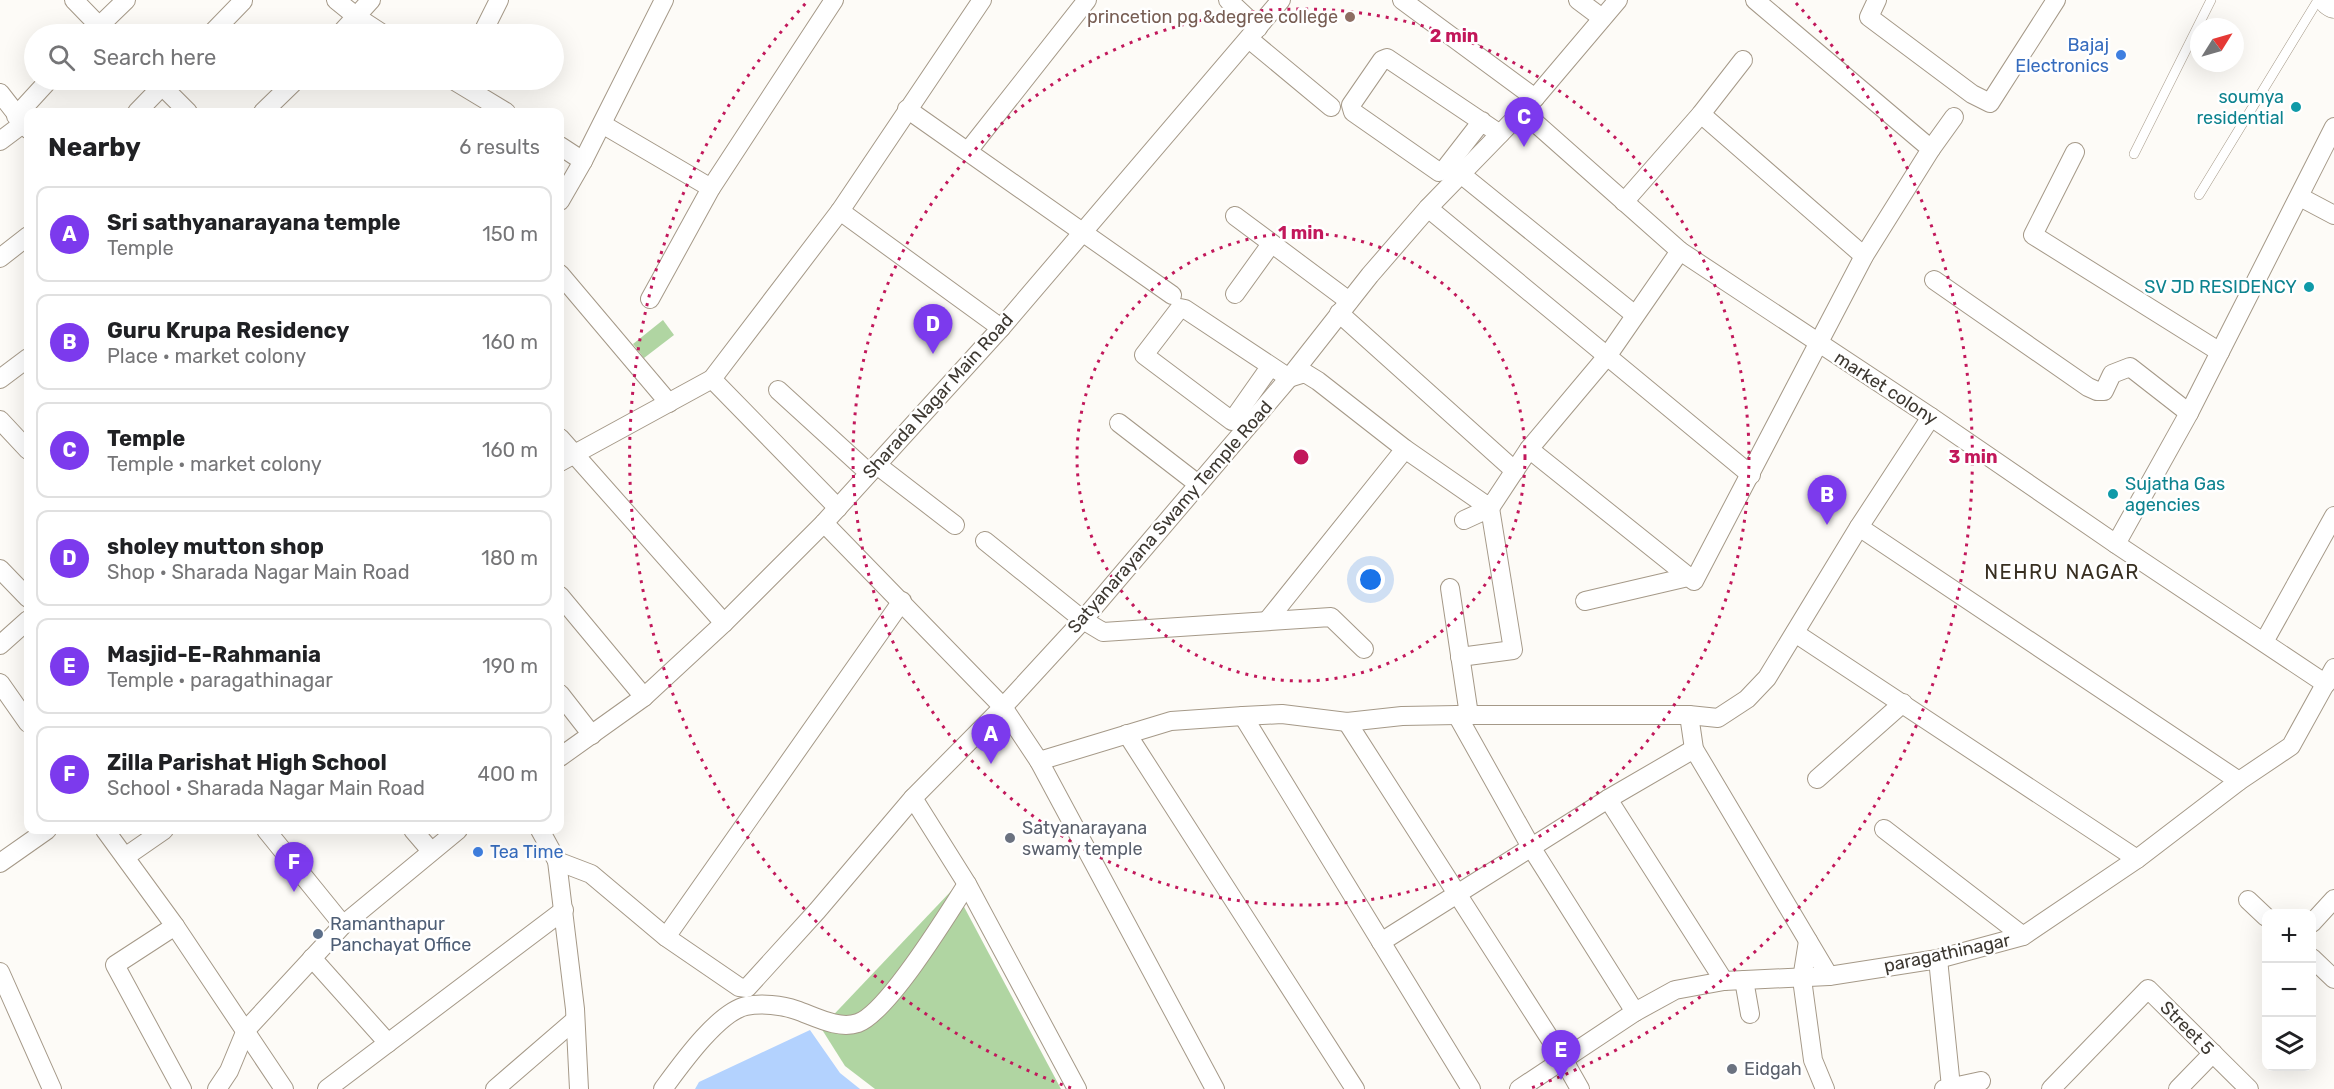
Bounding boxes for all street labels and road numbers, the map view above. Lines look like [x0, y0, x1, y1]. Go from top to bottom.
street label: Sharada Nagar Main Road [858, 309, 1018, 483]
street label: market colony [1830, 346, 1942, 430]
street label: Satyanarayana Swamy Temple Road [1063, 396, 1277, 638]
street label: paragathinagar [1882, 929, 2012, 977]
street label: Street 5 [2155, 996, 2219, 1060]

